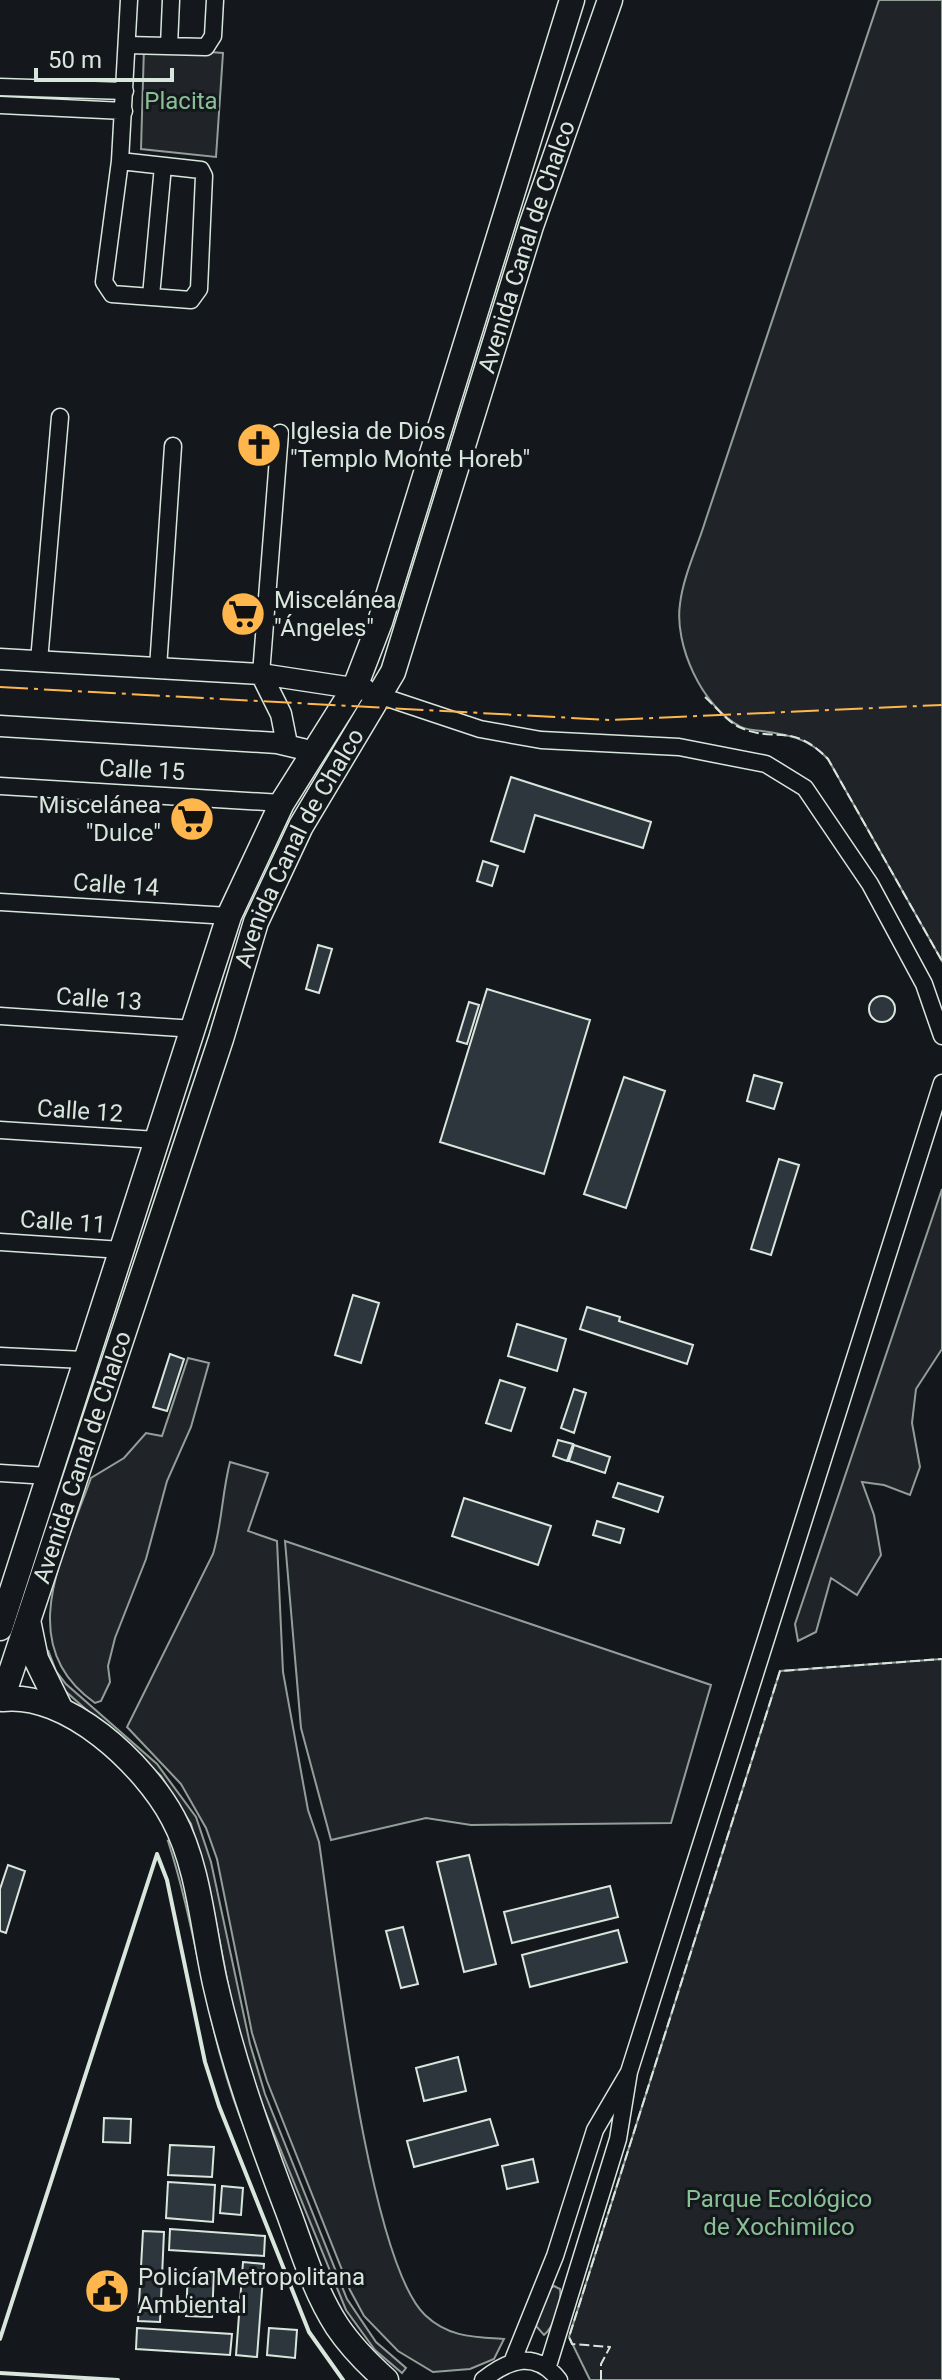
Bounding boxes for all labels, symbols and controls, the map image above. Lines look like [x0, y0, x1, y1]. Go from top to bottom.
scale bar [36, 32, 172, 82]
text: 50 m [48, 46, 102, 74]
park label: Placita [144, 87, 218, 115]
street label: Avenida Canal de Chalco [472, 117, 581, 376]
place label: Iglesia de Dios "Templo Monte Horeb" [290, 417, 530, 473]
church icon: Iglesia de Dios "Templo Monte Horeb" [235, 421, 283, 469]
place label: Miscelánea "Ángeles" [274, 586, 396, 642]
supermarket icon: Miscelánea "Ángeles" [219, 590, 267, 638]
street label: Avenida Canal de Chalco [229, 723, 370, 971]
street label: Calle 15 [98, 754, 186, 786]
place label: Miscelánea "Dulce" [39, 791, 161, 847]
supermarket icon: Miscelánea "Dulce" [168, 795, 216, 843]
street label: Calle 14 [72, 868, 160, 902]
street label: Calle 13 [55, 982, 143, 1016]
street label: Calle 12 [36, 1094, 124, 1128]
street label: Calle 11 [19, 1205, 107, 1239]
street label: Avenida Canal de Chalco [27, 1328, 137, 1587]
park label: Parque Ecológico de Xochimilco [686, 2185, 872, 2241]
place label: Policía Metropolitana Ambiental [138, 2263, 365, 2319]
public building icon: Policía Metropolitana Ambiental [83, 2267, 131, 2315]

